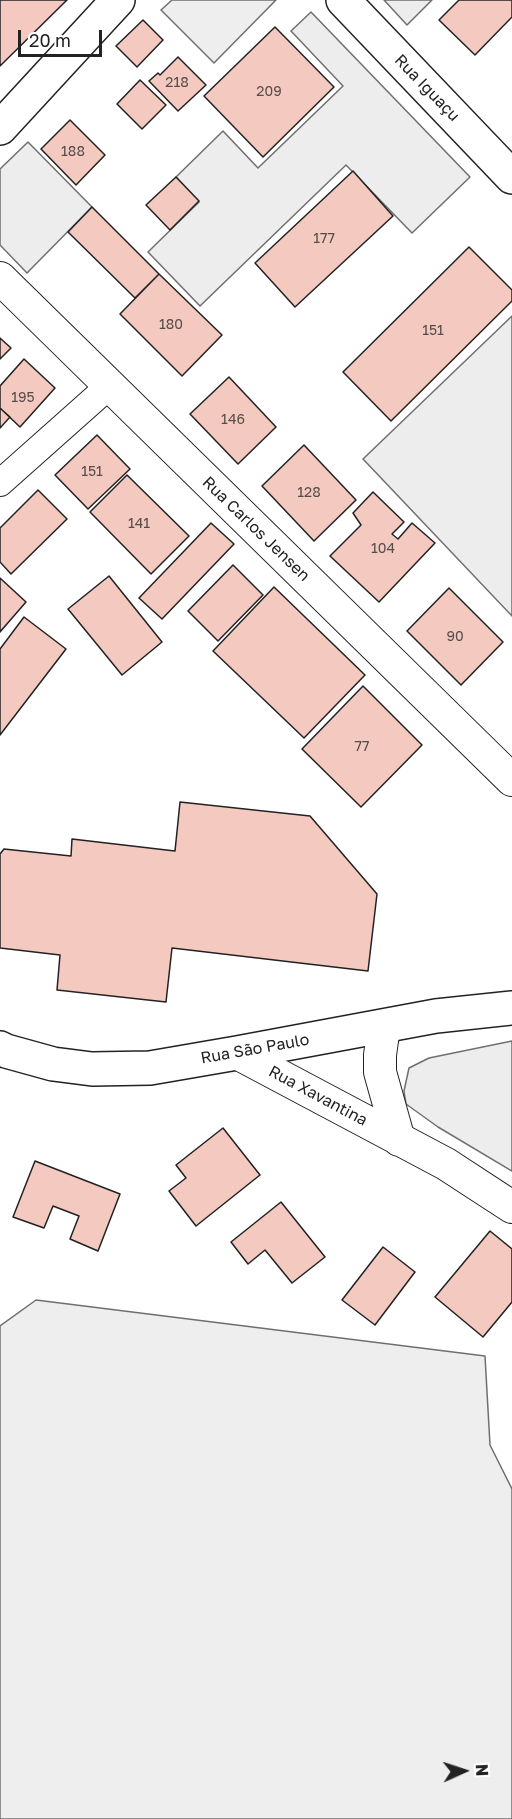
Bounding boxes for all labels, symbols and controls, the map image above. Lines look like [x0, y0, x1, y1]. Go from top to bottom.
scale bar [21, 18, 105, 56]
text: 20 m [29, 29, 71, 51]
street label: Rua Iguaçu [390, 51, 464, 125]
house number: 218 [165, 75, 189, 91]
house number: 209 [256, 84, 282, 100]
house number: 188 [61, 144, 85, 160]
house number: 177 [313, 231, 335, 247]
house number: 180 [159, 317, 183, 333]
house number: 151 [422, 323, 444, 339]
house number: 195 [11, 390, 35, 406]
house number: 146 [221, 412, 245, 428]
house number: 151 [81, 464, 103, 480]
street label: Rua Carlos Jensen [198, 473, 314, 585]
house number: 128 [297, 485, 321, 501]
house number: 141 [128, 516, 150, 532]
house number: 104 [371, 541, 395, 557]
house number: 90 [446, 629, 464, 645]
house number: 77 [355, 739, 369, 755]
street label: Rua São Paulo [199, 1030, 311, 1068]
street label: Rua Xavantina [265, 1062, 371, 1130]
north arrow [434, 1741, 494, 1801]
text: N [472, 1763, 492, 1777]

